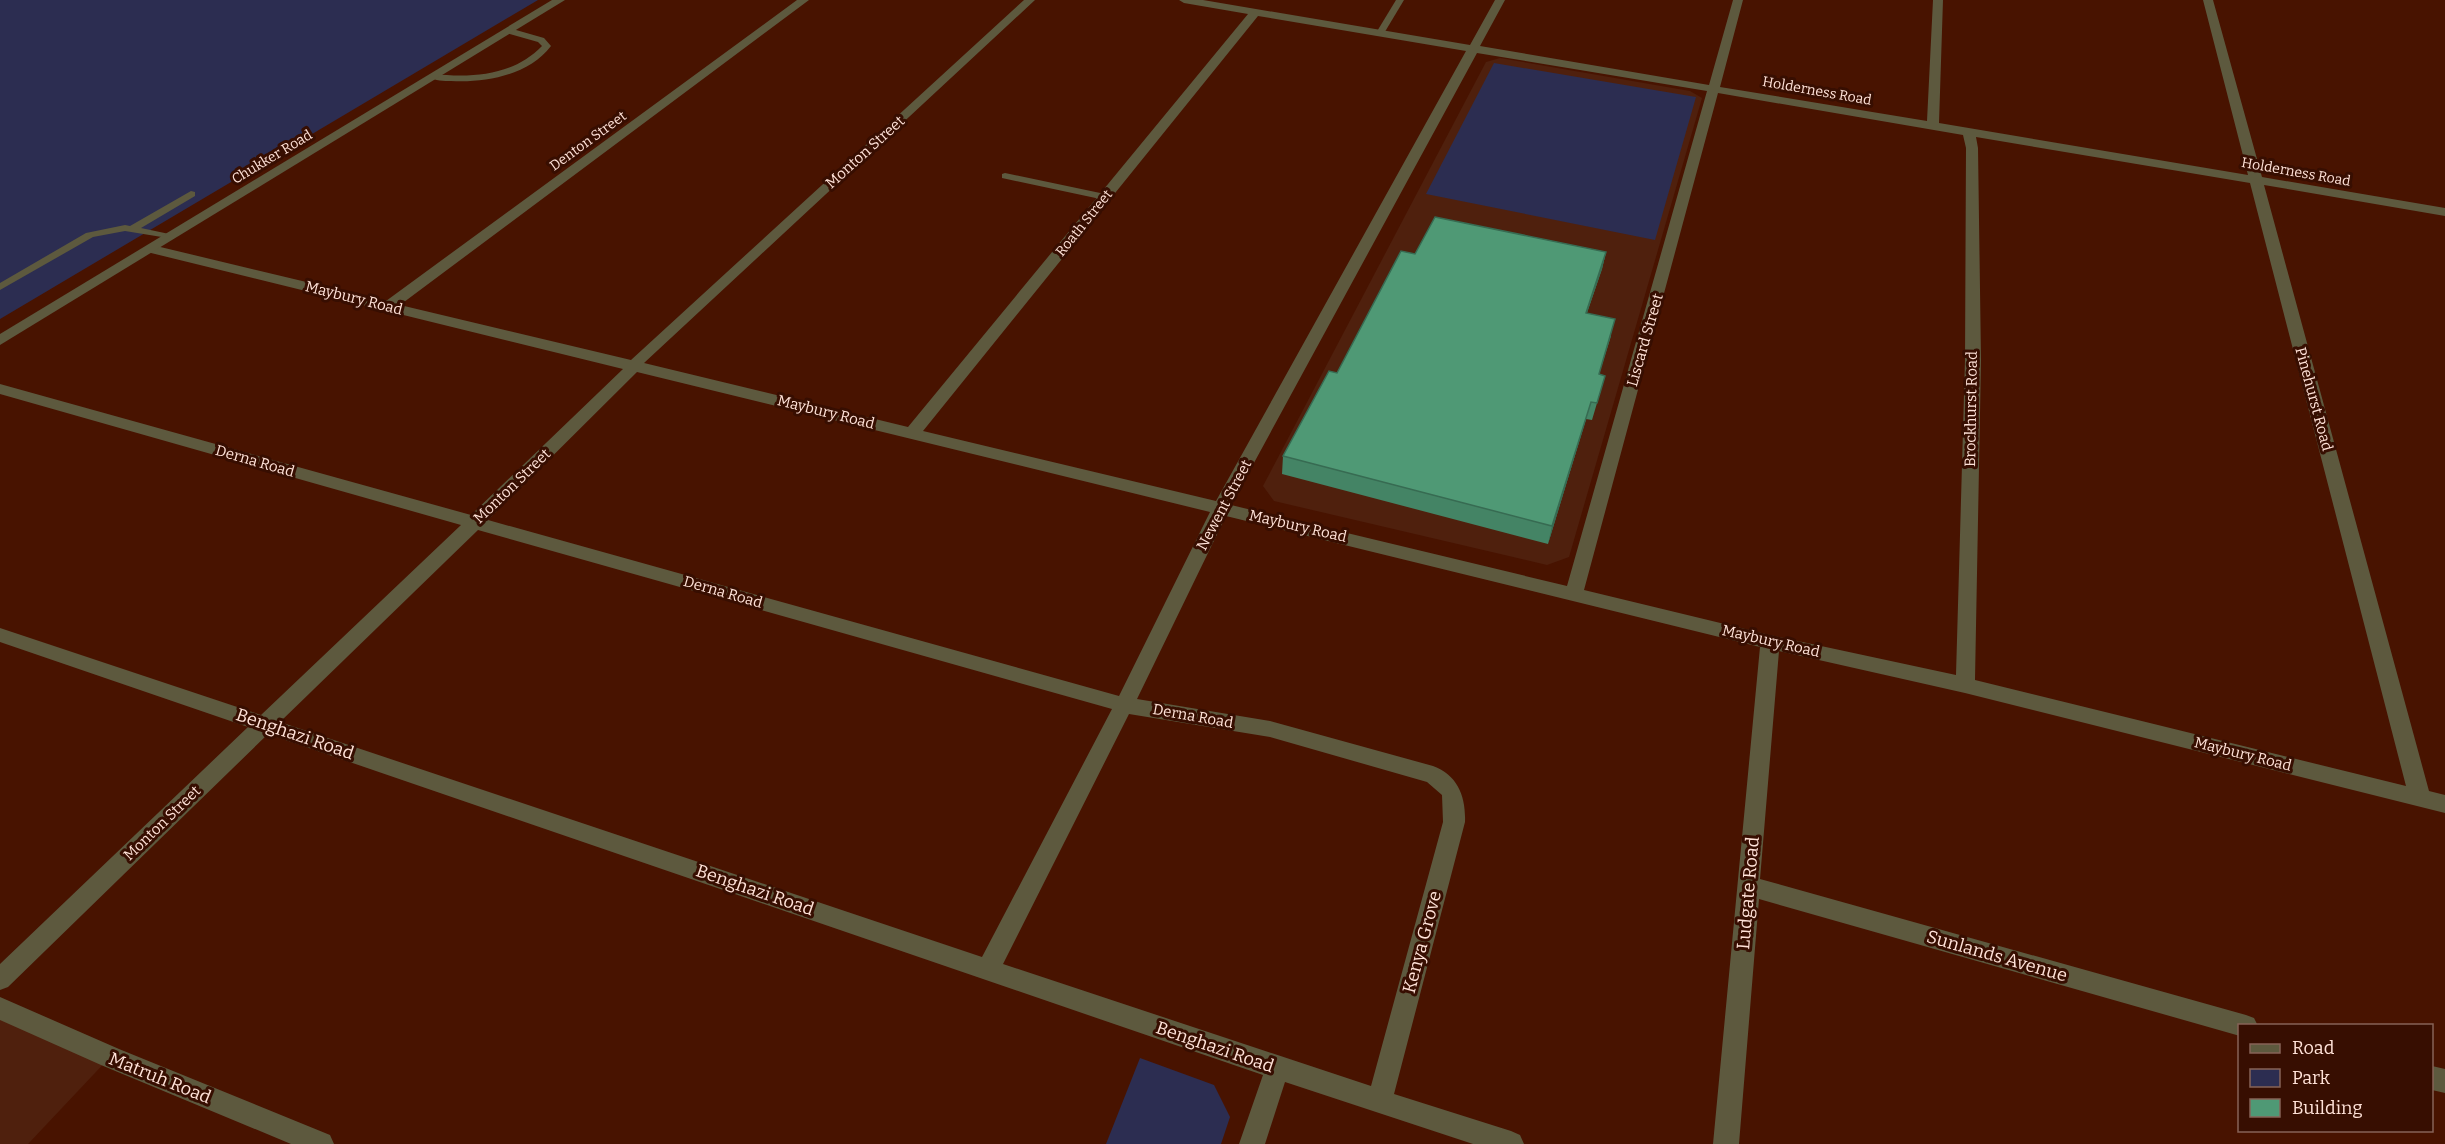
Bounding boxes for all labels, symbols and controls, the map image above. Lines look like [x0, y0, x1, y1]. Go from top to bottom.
street label: Holderness Road [1761, 73, 1873, 109]
street label: Denton Street [546, 107, 630, 175]
street label: Monton Street [822, 111, 909, 192]
street label: Chukker Road [229, 126, 315, 188]
street label: Holderness Road [2240, 154, 2352, 190]
street label: Roath Street [1052, 186, 1116, 260]
street label: Maybury Road [303, 277, 405, 319]
street label: Liscard Street [1623, 291, 1667, 389]
street label: Pinehurst Road [2291, 345, 2337, 453]
street label: Brockhurst Road [1961, 351, 1981, 467]
street label: Maybury Road [775, 391, 877, 433]
street label: Derna Road [213, 441, 297, 481]
street label: Monton Street [470, 444, 555, 527]
street label: Newent Street [1193, 456, 1256, 553]
street label: Maybury Road [1247, 506, 1349, 546]
street label: Derna Road [681, 572, 765, 612]
street label: Maybury Road [1720, 621, 1822, 661]
street label: Derna Road [1151, 700, 1235, 732]
street label: Benghazi Road [233, 704, 357, 765]
street label: Maybury Road [2192, 733, 2294, 775]
street label: Monton Street [120, 781, 205, 864]
street label: Ludgate Road [1732, 835, 1764, 950]
street label: Benghazi Road [693, 860, 817, 921]
street label: Kenya Grove [1398, 888, 1446, 996]
street label: Sunlands Avenue [1924, 925, 2070, 987]
street label: Benghazi Road [1153, 1017, 1277, 1078]
legend [2238, 1024, 2433, 1132]
text: Road [2292, 1037, 2335, 1059]
street label: Matruh Road [106, 1048, 215, 1109]
text: Park [2292, 1067, 2331, 1089]
text: Building [2292, 1097, 2363, 1119]

